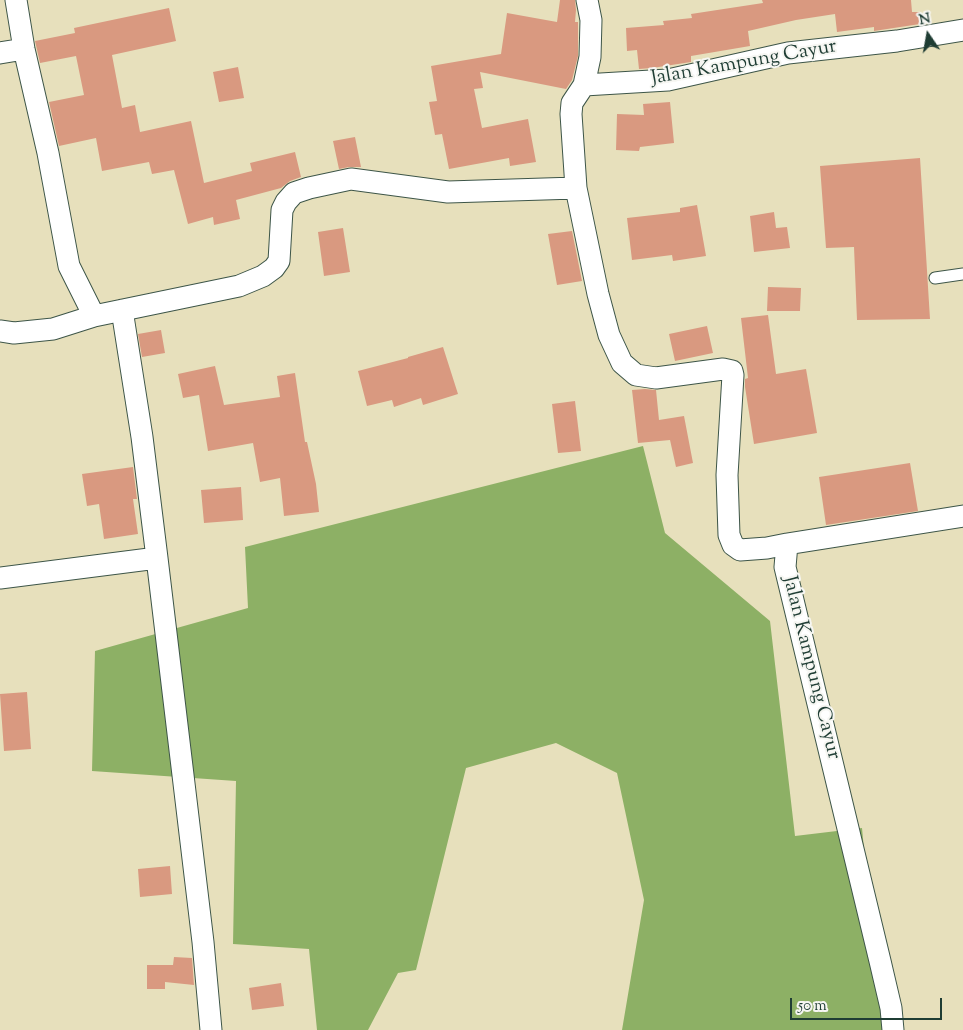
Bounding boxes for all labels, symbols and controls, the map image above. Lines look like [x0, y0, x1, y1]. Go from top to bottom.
text: N [917, 9, 932, 31]
north arrow [903, 10, 953, 60]
street label: Jalan Kampung Cayur [649, 36, 839, 92]
street label: Jalan Kampung Cayur [776, 574, 844, 762]
scale bar [793, 988, 946, 1020]
text: 50 m [798, 996, 827, 1017]

